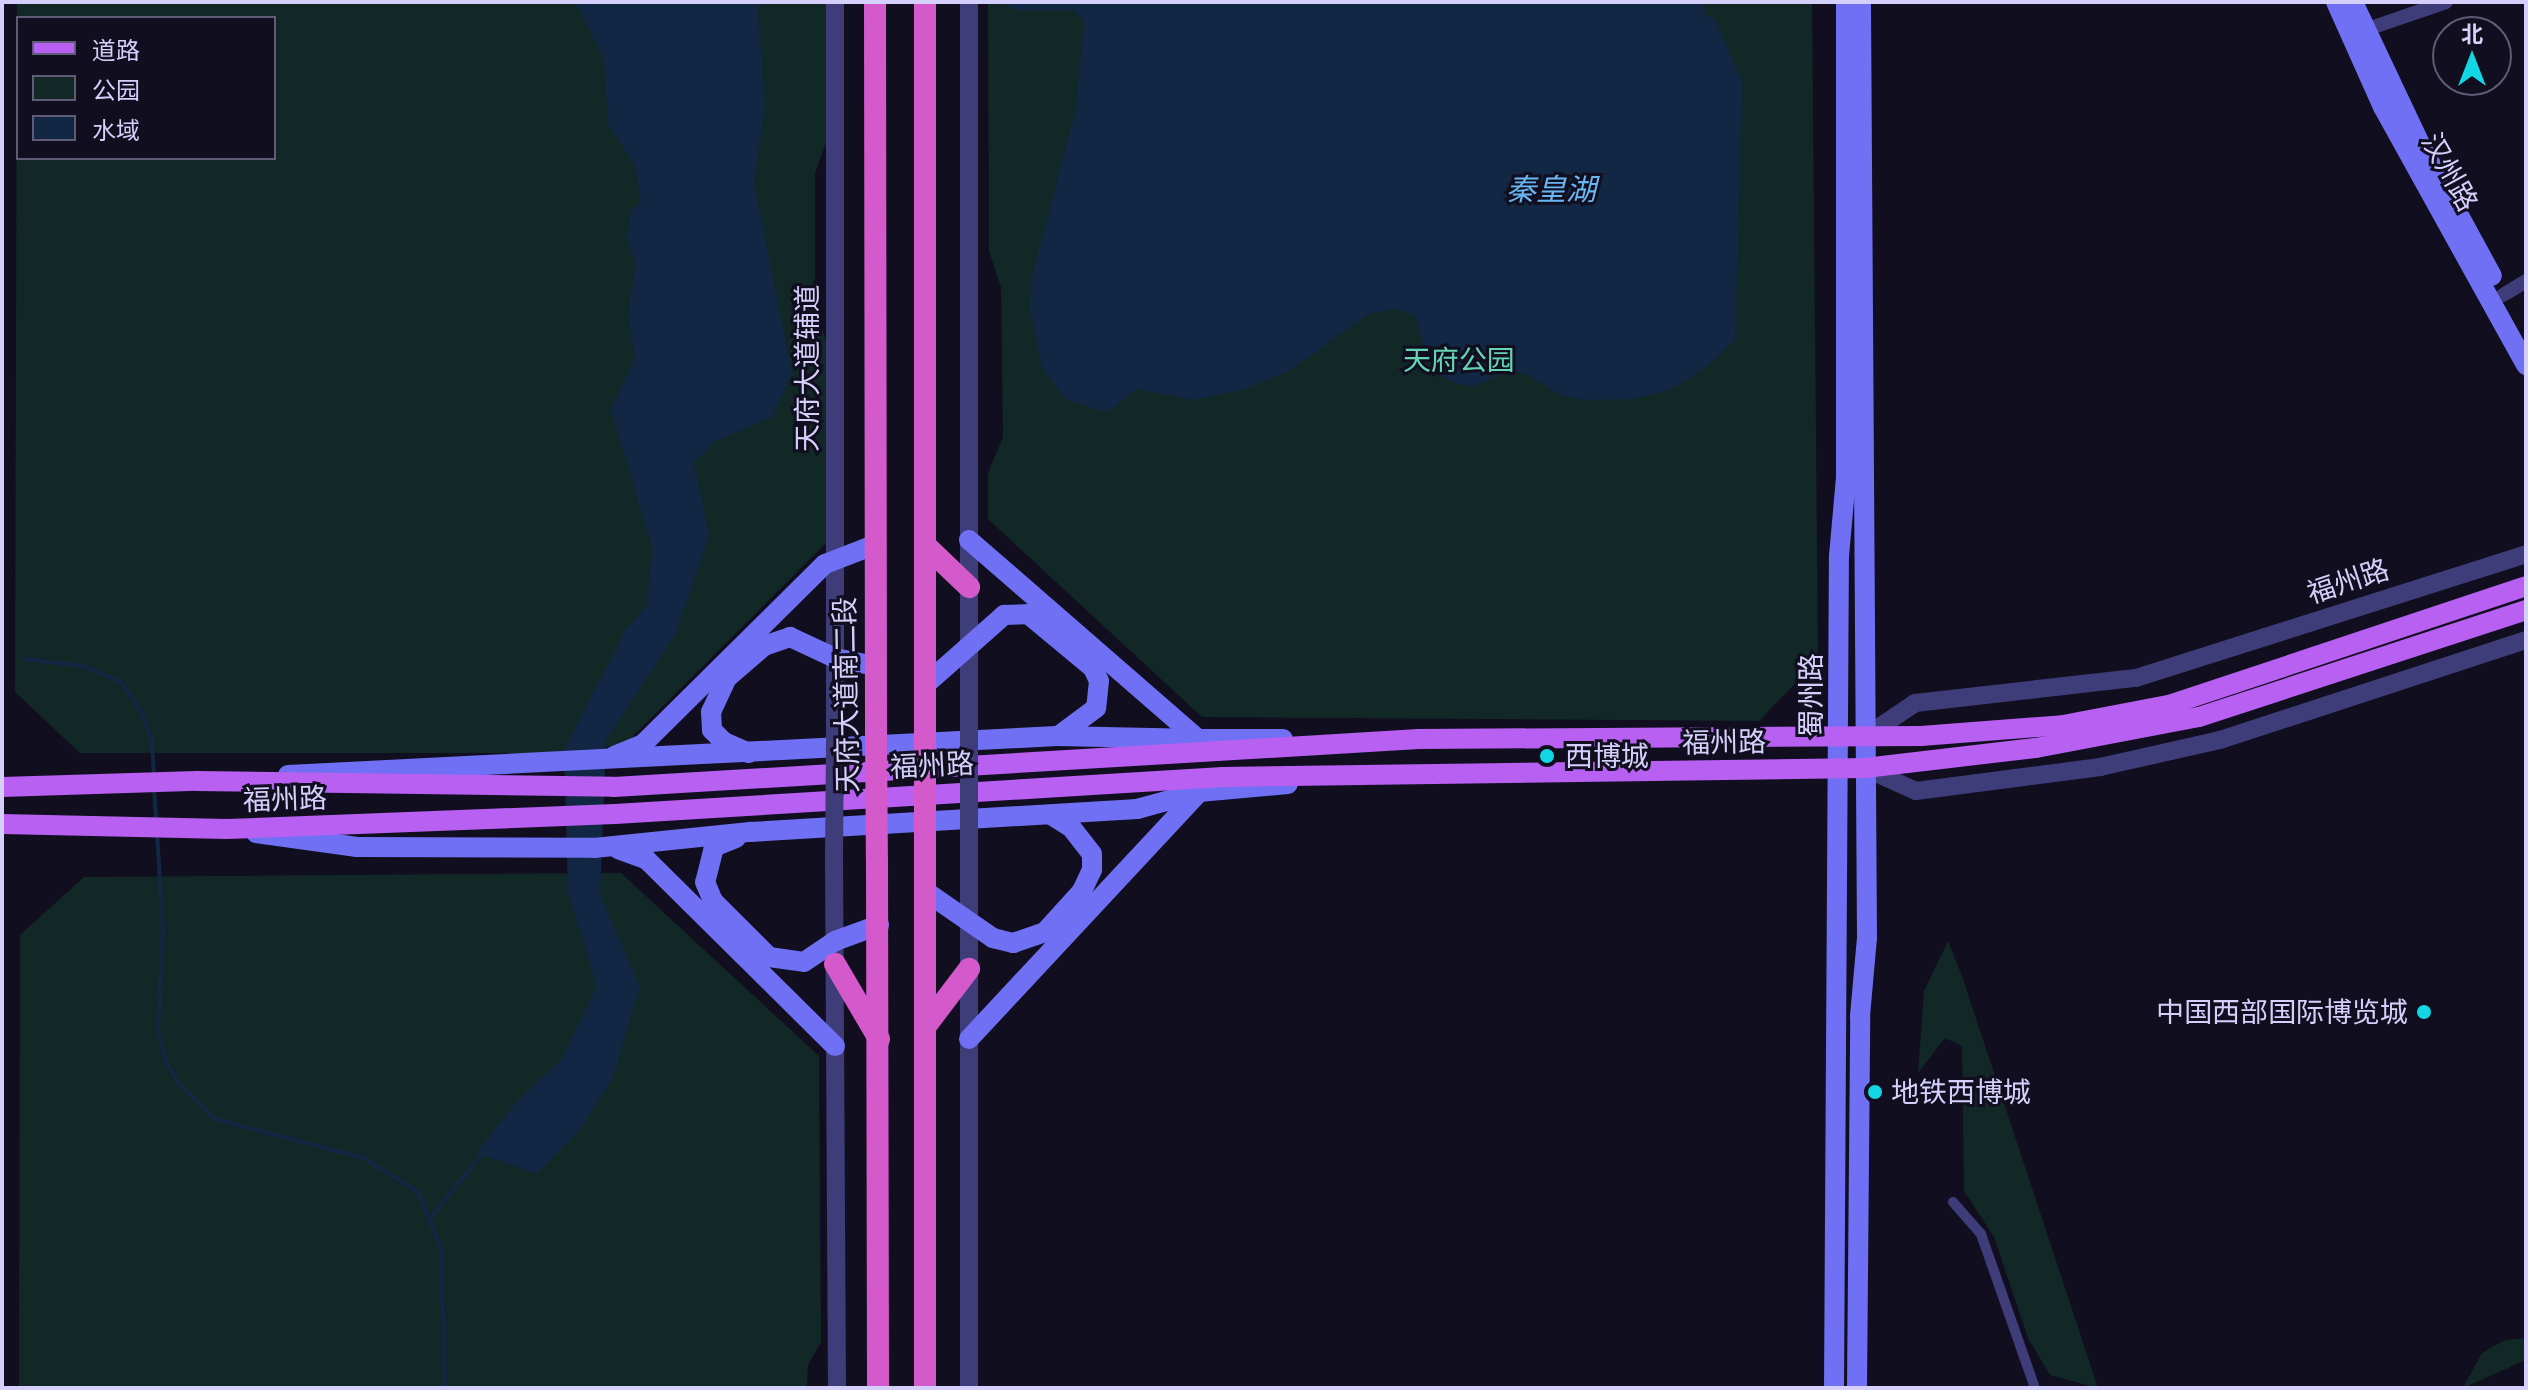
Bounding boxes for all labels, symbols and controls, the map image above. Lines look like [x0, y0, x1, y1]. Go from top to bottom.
legend [16, 16, 276, 160]
north arrow [2432, 16, 2512, 96]
text: 北 [2461, 19, 2483, 49]
text: 道路 [92, 34, 140, 66]
text: 公园 [92, 74, 140, 106]
text: 水域 [92, 114, 140, 146]
street label: 汉州路 [2415, 127, 2485, 217]
water label: 秦皇湖 [1506, 171, 1596, 207]
street label: 天府大道辅道 [790, 284, 824, 452]
park label: 天府公园 [1403, 343, 1515, 377]
street label: 福州路 [2303, 552, 2393, 610]
street label: 天府大道南二段 [827, 597, 865, 793]
street label: 蜀州路 [1794, 653, 1828, 737]
street label: 福州路 [1682, 724, 1766, 760]
place label: 西博城 [1565, 739, 1649, 773]
marker: 西博城 [1536, 745, 1558, 767]
street label: 福州路 [889, 746, 975, 784]
street label: 福州路 [242, 781, 328, 817]
place label: 中国西部国际博览城 [2156, 995, 2408, 1029]
marker: 中国西部国际博览城 [2415, 1003, 2433, 1021]
place label: 地铁西博城 [1891, 1075, 2031, 1109]
marker: 地铁西博城 [1866, 1083, 1884, 1101]

